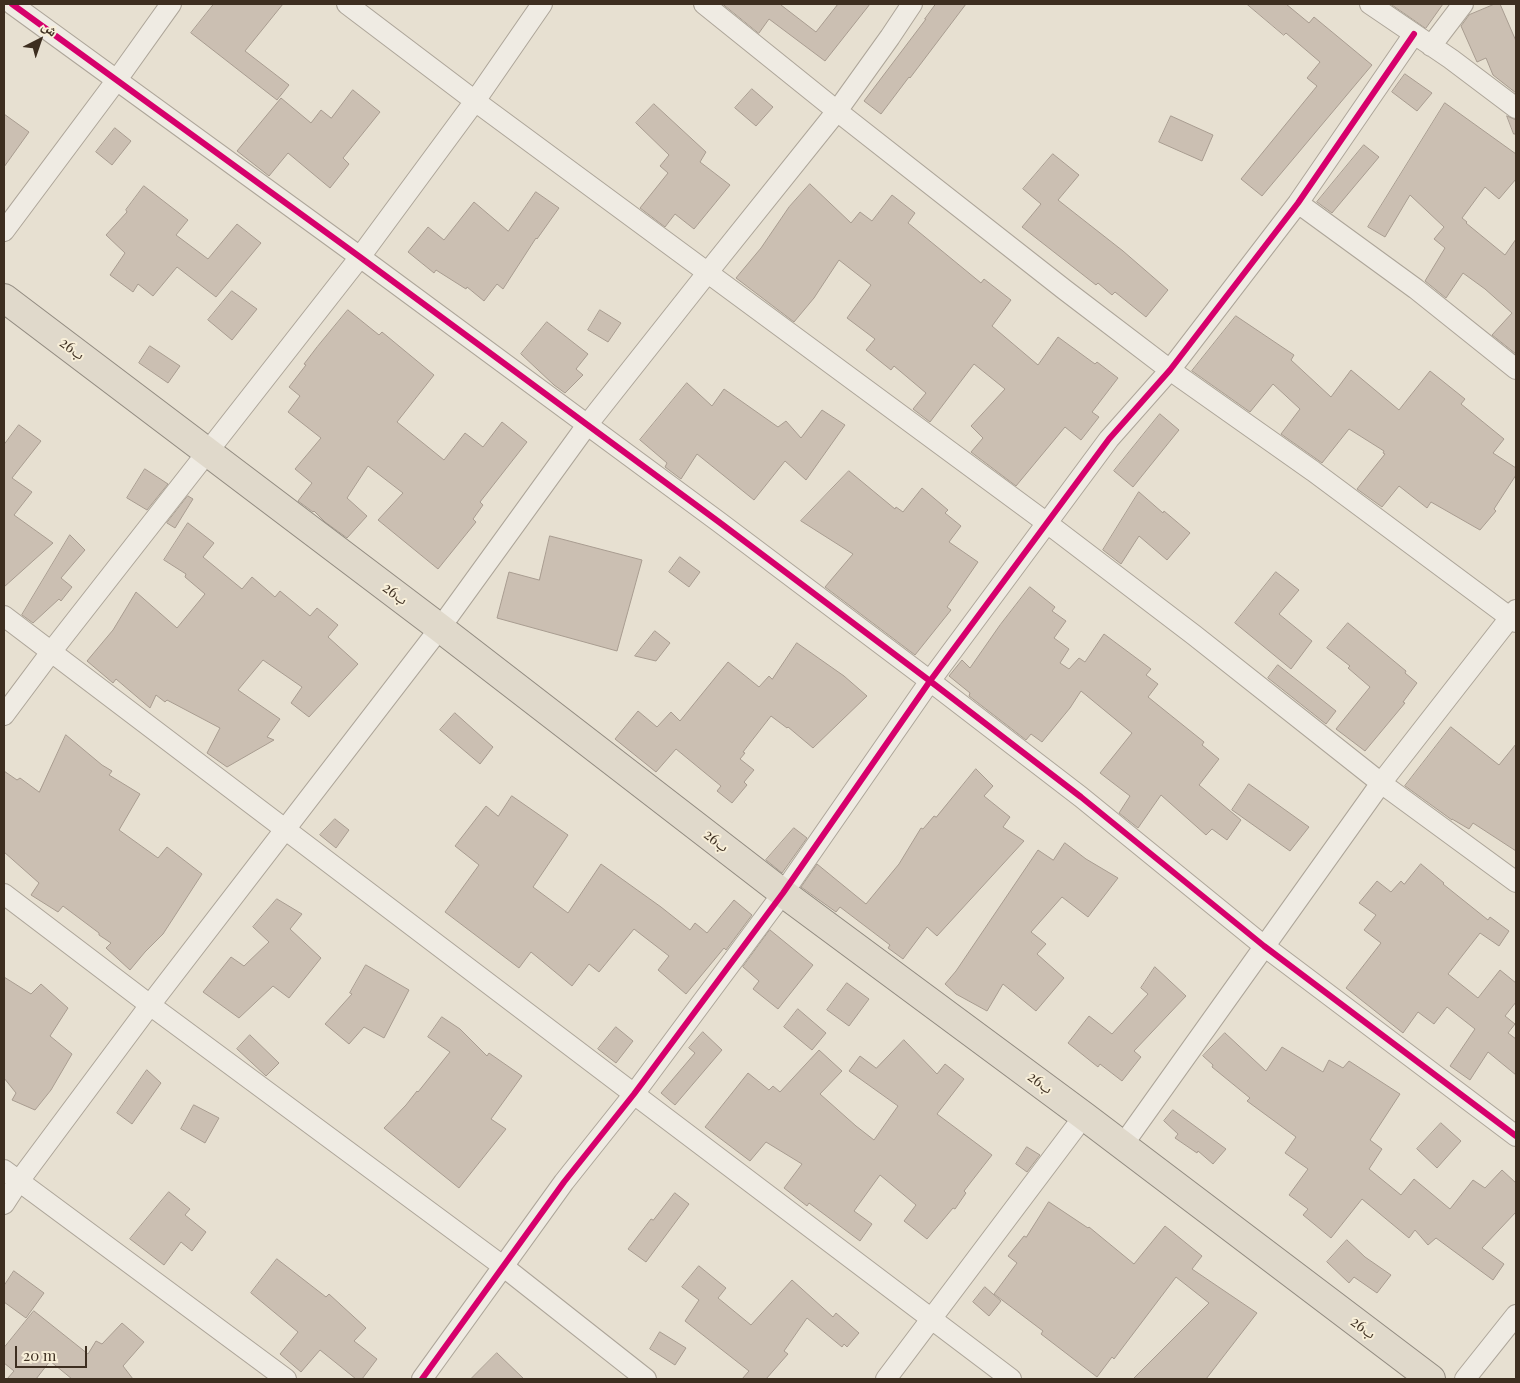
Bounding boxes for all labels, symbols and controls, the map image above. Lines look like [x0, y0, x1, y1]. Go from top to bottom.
north arrow [15, 15, 65, 65]
text: ش [38, 16, 62, 40]
street label: 26ب [56, 334, 88, 364]
street label: 26ب [379, 579, 411, 609]
street label: 26ب [700, 826, 732, 856]
street label: 26ب [1024, 1068, 1056, 1098]
street label: 26ب [1347, 1313, 1379, 1343]
scale bar [18, 1336, 90, 1368]
text: 20 m [23, 1345, 56, 1365]

